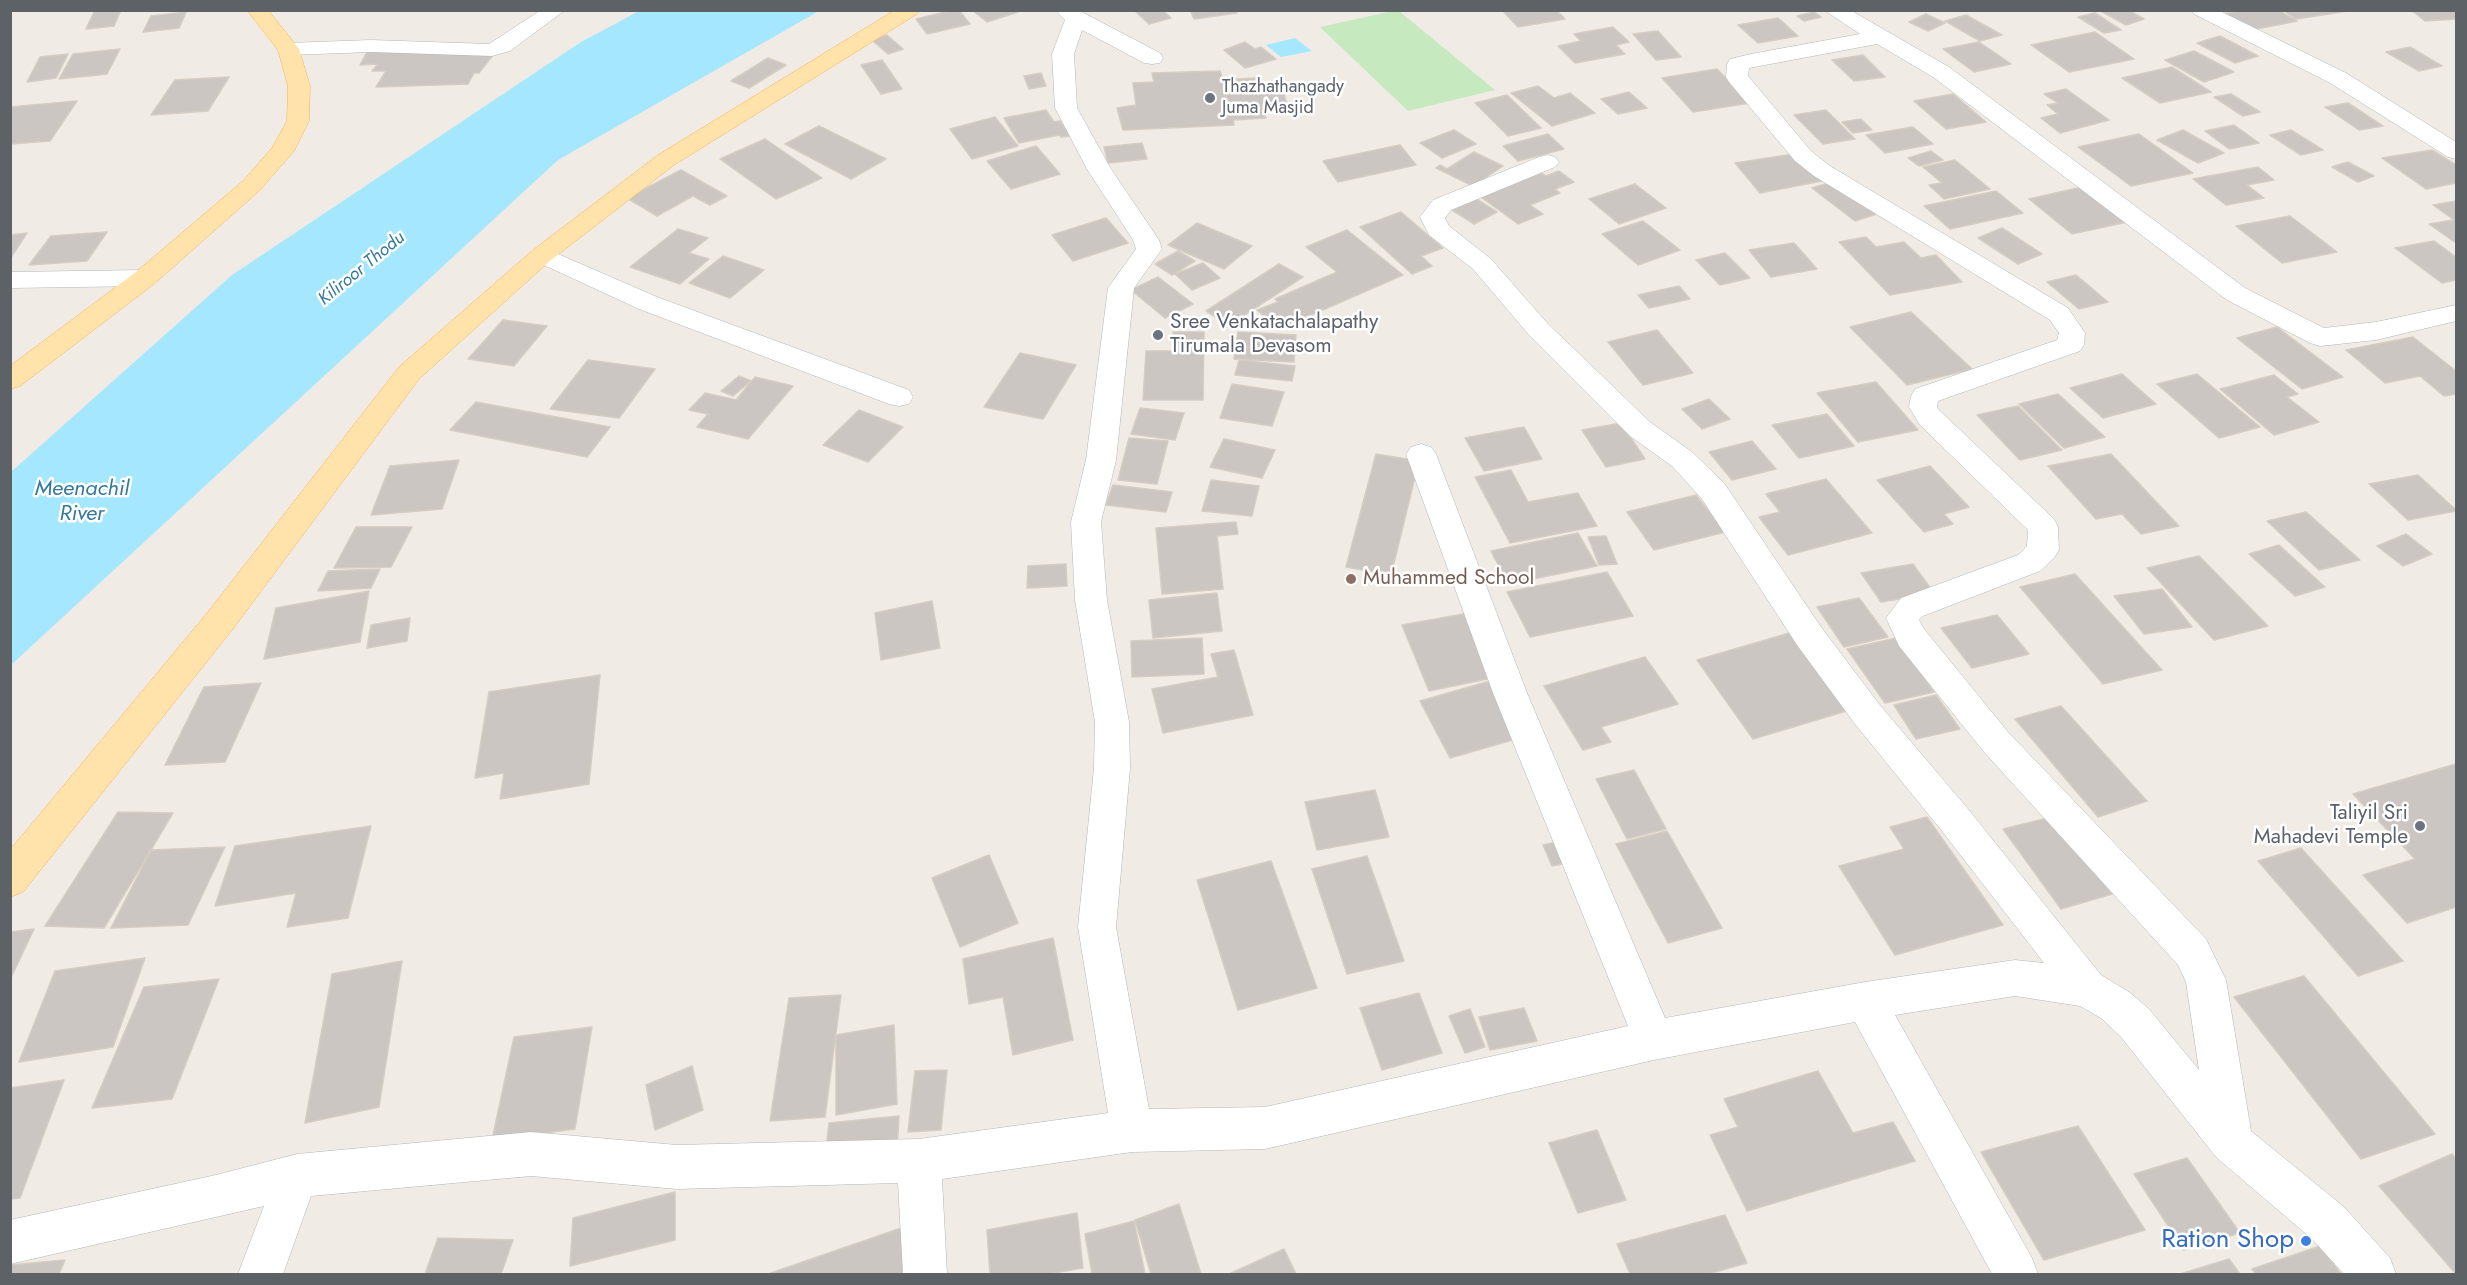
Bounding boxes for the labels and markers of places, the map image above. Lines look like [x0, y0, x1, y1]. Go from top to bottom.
place label: Thazhathangady Juma Masjid [1222, 77, 1344, 119]
marker: Thazhathangady Juma Masjid [1203, 91, 1217, 105]
place label: Sree Venkatachalapathy Tirumala Devasom [1170, 310, 1378, 360]
marker: Sree Venkatachalapathy Tirumala Devasom [1151, 328, 1165, 342]
place label: Muhammed School [1363, 566, 1534, 592]
marker: Muhammed School [1344, 572, 1358, 586]
place label: Taliyil Sri Mahadevi Temple [2254, 801, 2408, 851]
marker: Taliyil Sri Mahadevi Temple [2413, 819, 2427, 833]
place label: Ration Shop [2161, 1225, 2294, 1257]
marker: Ration Shop [2299, 1234, 2313, 1248]

